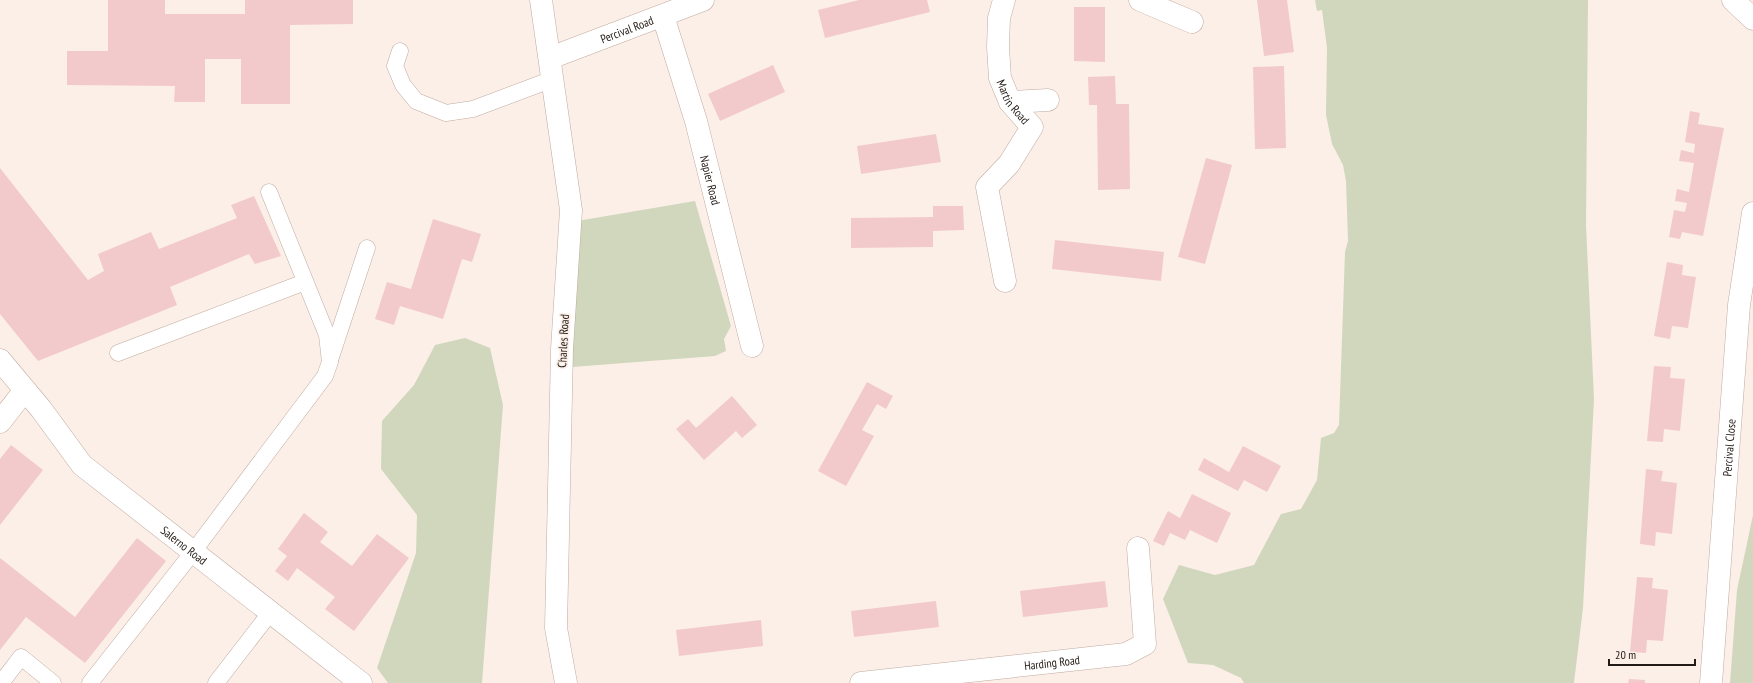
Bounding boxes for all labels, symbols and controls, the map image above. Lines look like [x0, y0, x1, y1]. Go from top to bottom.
street label: Percival Road [598, 12, 655, 46]
street label: Martin Road [994, 77, 1033, 127]
street label: Napier Road [697, 154, 724, 206]
street label: Charles Road [554, 314, 572, 368]
street label: Percival Close [1719, 418, 1738, 477]
street label: Salerno Road [158, 522, 210, 568]
scale bar [1609, 641, 1695, 667]
text: 20 m [1615, 647, 1636, 662]
street label: Harding Road [1023, 652, 1080, 673]

